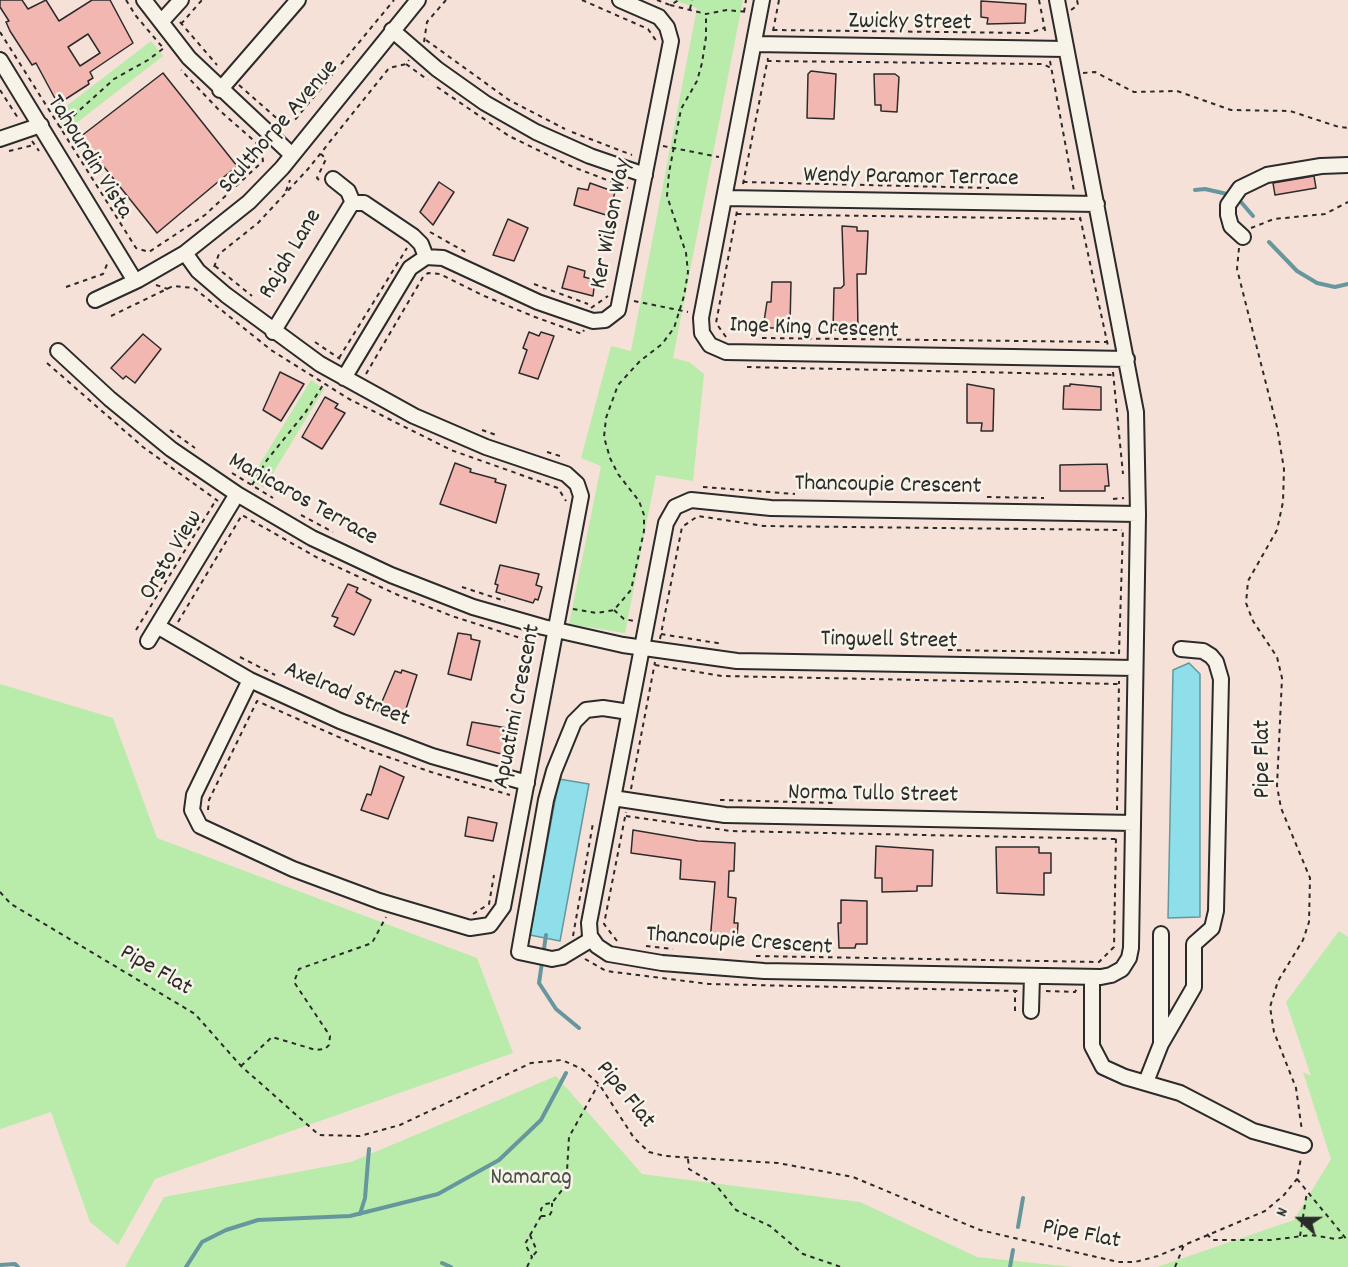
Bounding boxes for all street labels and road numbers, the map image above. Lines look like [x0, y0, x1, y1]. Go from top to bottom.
street label: Zwicky Street [848, 9, 972, 39]
street label: Sculthorpe Avenue [214, 55, 346, 201]
street label: Tahourdin Vista [39, 91, 137, 225]
street label: Ker Wilson Way [586, 156, 640, 292]
street label: Wendy Paramor Terrace [803, 163, 1019, 195]
street label: Rajah Lane [254, 205, 330, 305]
street label: Inge King Crescent [729, 313, 899, 347]
street label: Manicaros Terrace [222, 448, 382, 554]
street label: Thancoupie Crescent [794, 471, 982, 503]
street label: Orsto View [135, 506, 211, 606]
street label: Apuatimi Crescent [489, 622, 549, 792]
street label: Tingwell Street [820, 626, 958, 658]
street label: Axelrad Street [279, 657, 413, 735]
street label: Pipe Flat [1251, 720, 1279, 798]
street label: Norma Tullo Street [787, 780, 959, 812]
street label: Thancoupie Crescent [645, 922, 833, 964]
street label: Pipe Flat [114, 940, 196, 1004]
street label: Pipe Flat [588, 1056, 660, 1136]
street label: Pipe Flat [1040, 1214, 1122, 1258]

